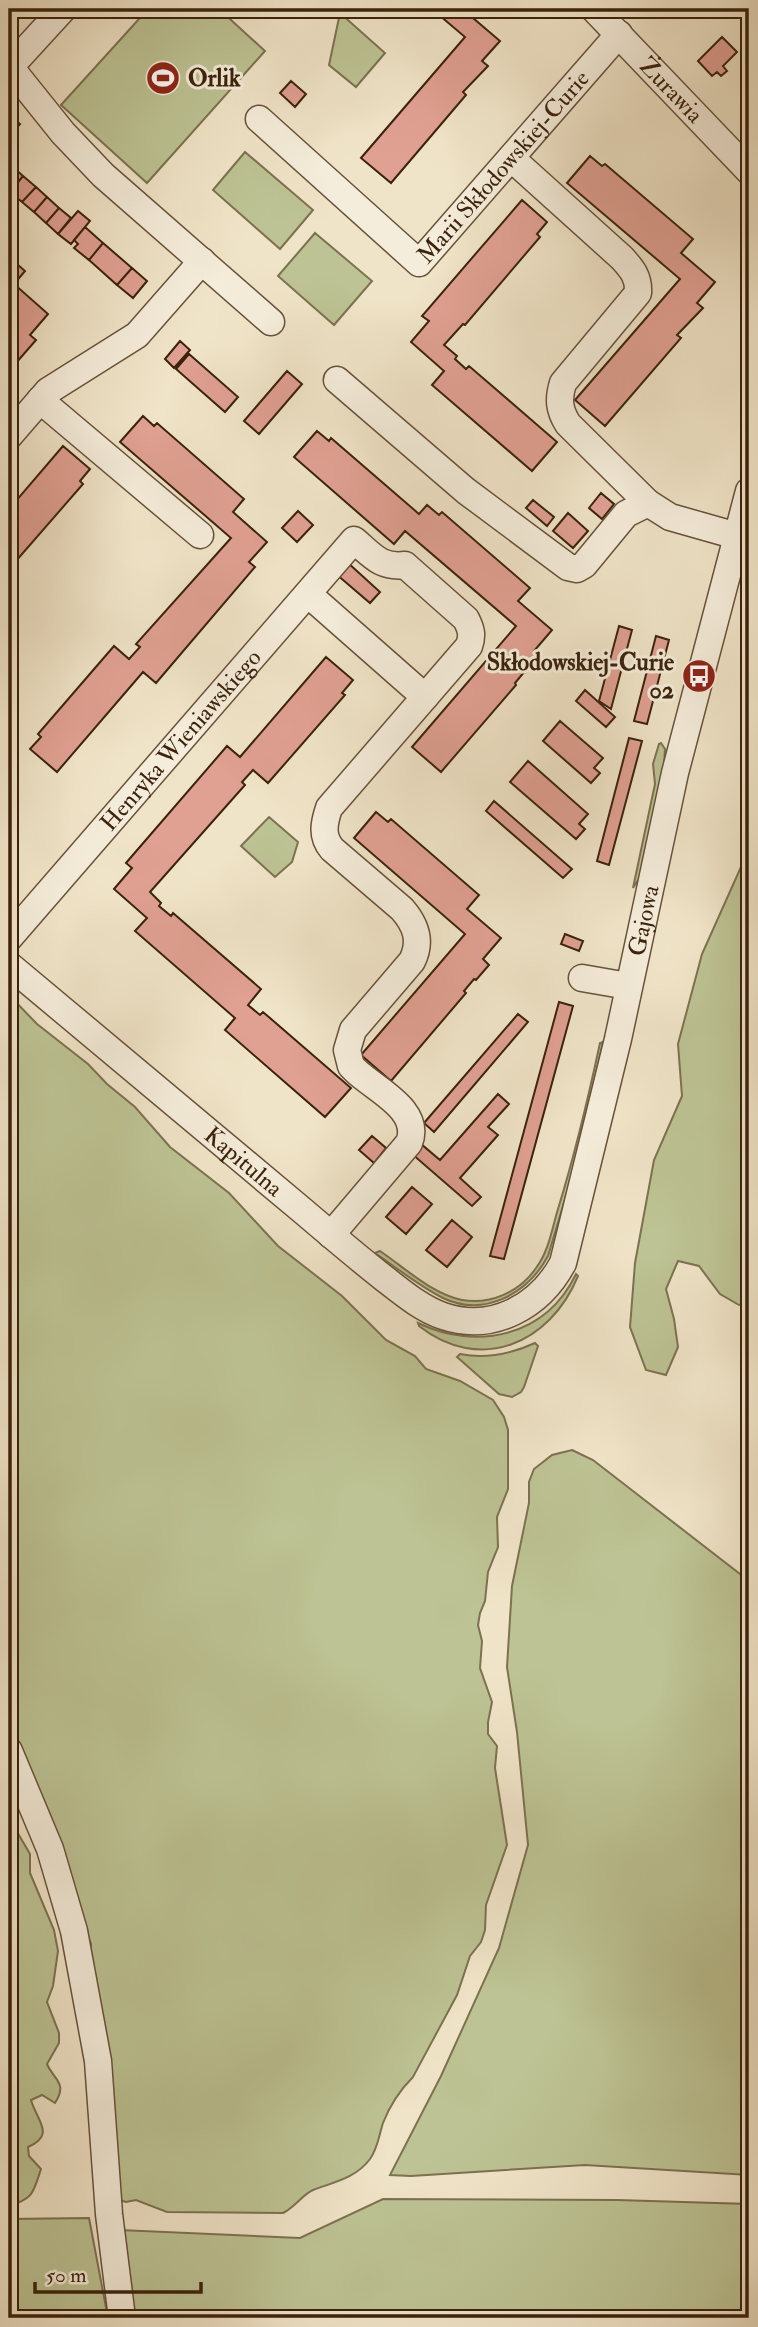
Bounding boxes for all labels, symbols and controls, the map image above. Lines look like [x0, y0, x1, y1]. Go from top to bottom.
street label: Żurawia [632, 50, 711, 131]
sports icon: Orlik [144, 59, 182, 97]
place label: Orlik [188, 63, 241, 94]
street label: Marii Skłodowskiej-Curie [410, 64, 596, 270]
street label: Henryka Wieniawskiego [94, 643, 268, 838]
place label: Skłodowskiej-Curie 02 [487, 647, 674, 706]
bus stop icon: Skłodowskiej-Curie 02 [680, 657, 718, 695]
street label: Gajowa [621, 881, 667, 959]
street label: Kapitulna [198, 1120, 290, 1204]
scale bar [35, 2250, 201, 2294]
text: 50 m [46, 2262, 87, 2289]

